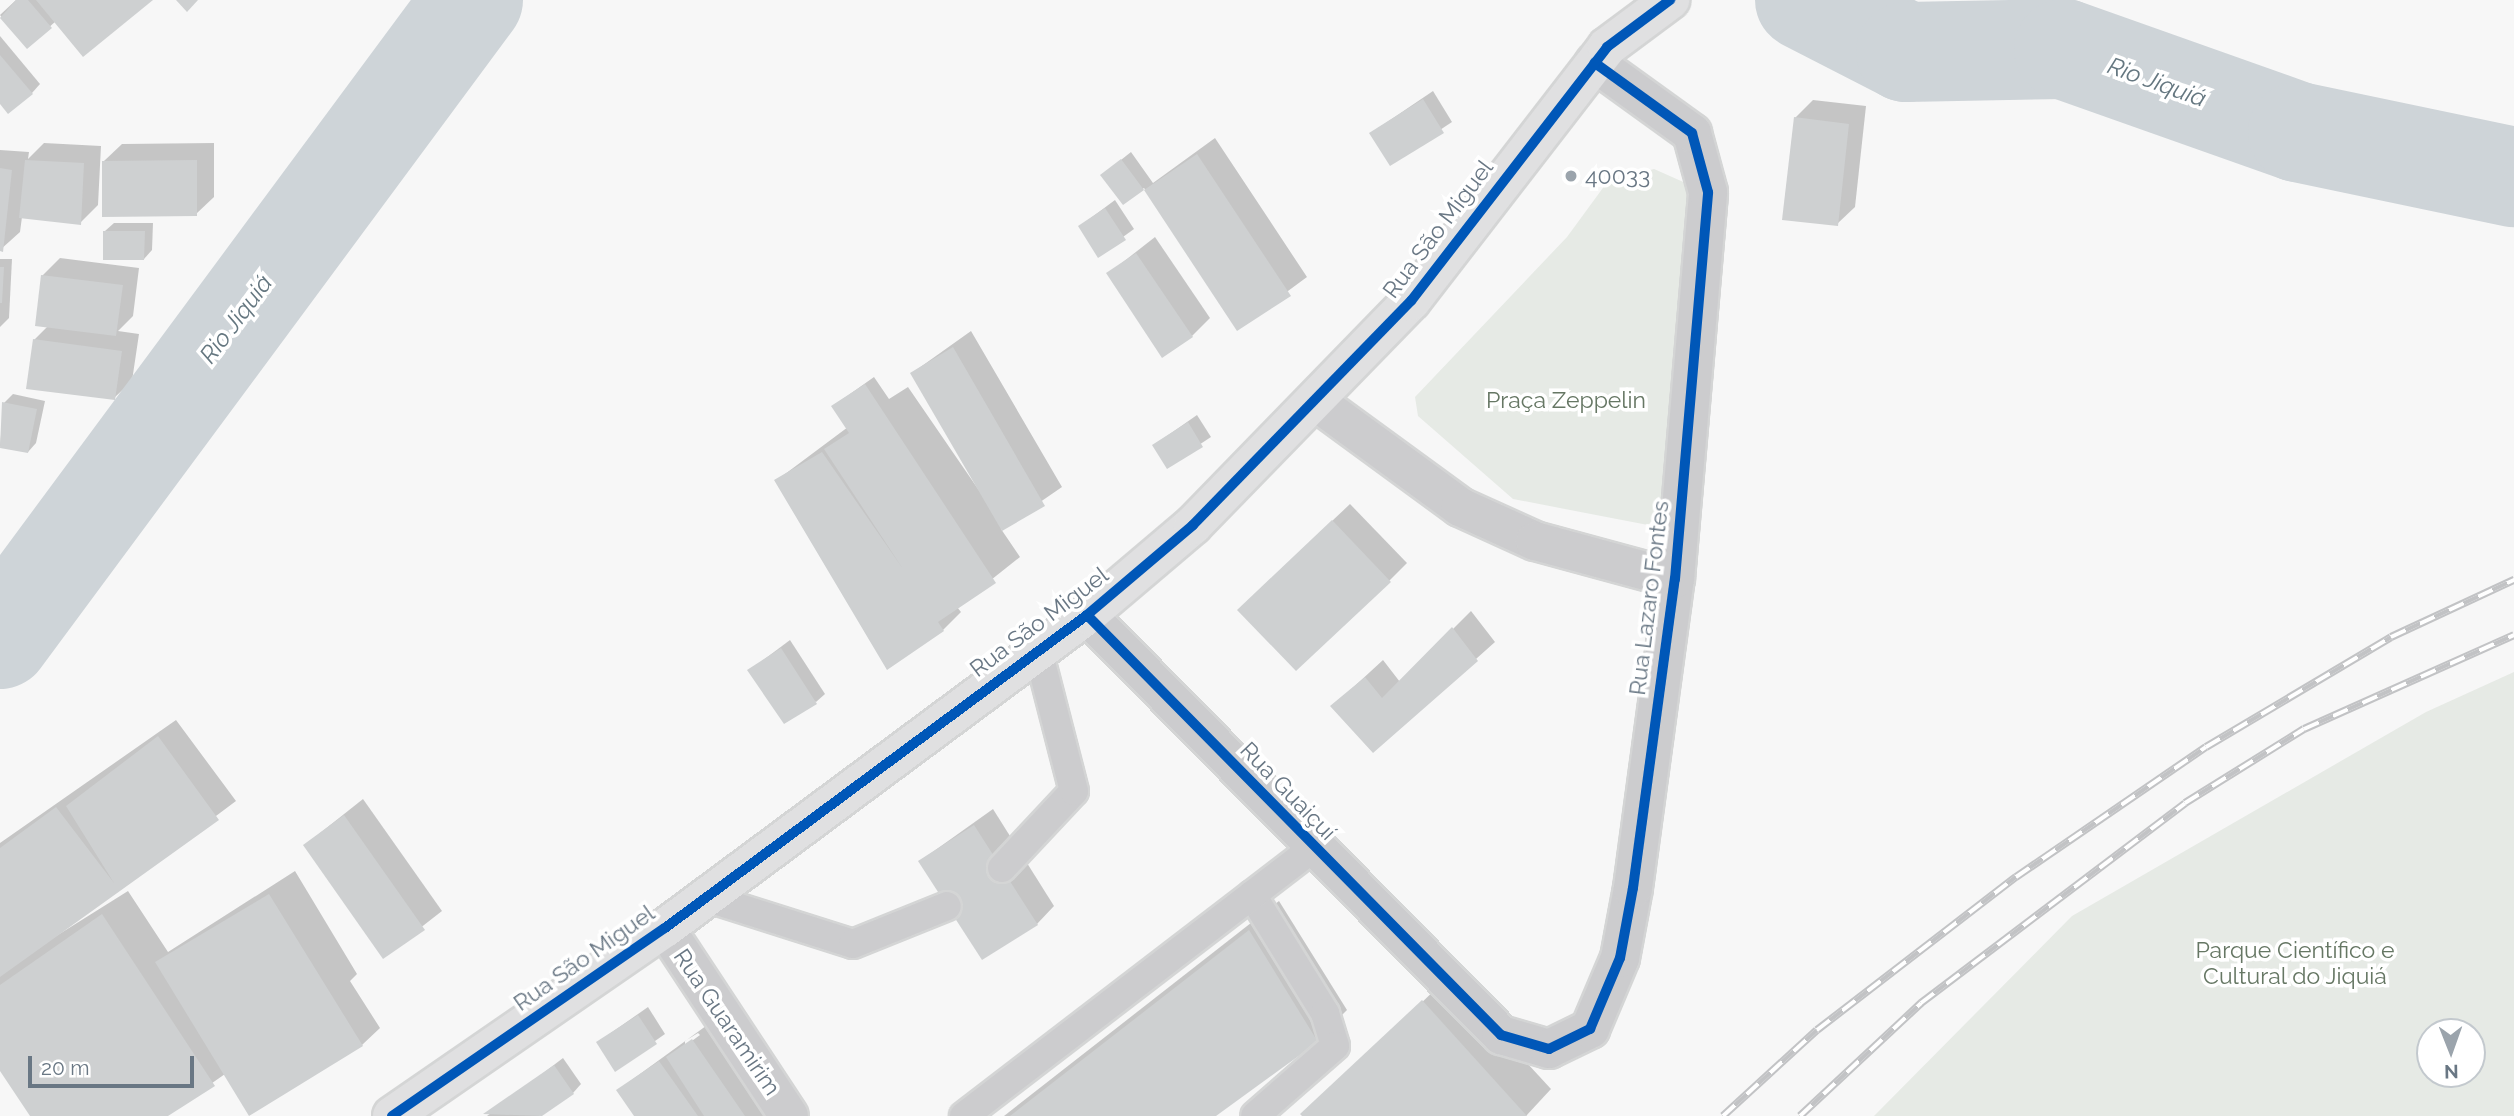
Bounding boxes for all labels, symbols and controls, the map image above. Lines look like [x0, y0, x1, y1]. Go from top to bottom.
water label: Rio Jiquiá [2104, 51, 2210, 113]
street label: Rua São Miguel [1377, 155, 1499, 303]
place label: 40033 [1585, 162, 1650, 190]
marker: 40033 [1563, 168, 1579, 184]
water label: Rio Jiquiá [193, 269, 279, 369]
park label: Praça Zeppelin [1486, 386, 1646, 414]
street label: Rua Lazaro Fontes [1623, 499, 1675, 697]
street label: Rua São Miguel [965, 561, 1113, 683]
street label: Rua Guaiçuí [1234, 736, 1342, 846]
street label: Rua São Miguel [508, 899, 660, 1017]
park label: Parque Científico e Cultural do Jiquiá [2195, 936, 2395, 990]
street label: Rua Guaramirim [668, 944, 786, 1100]
north arrow [2416, 1018, 2486, 1088]
scale bar [32, 1042, 198, 1086]
text: 20 m [41, 1055, 89, 1080]
text: N [2444, 1061, 2459, 1083]

